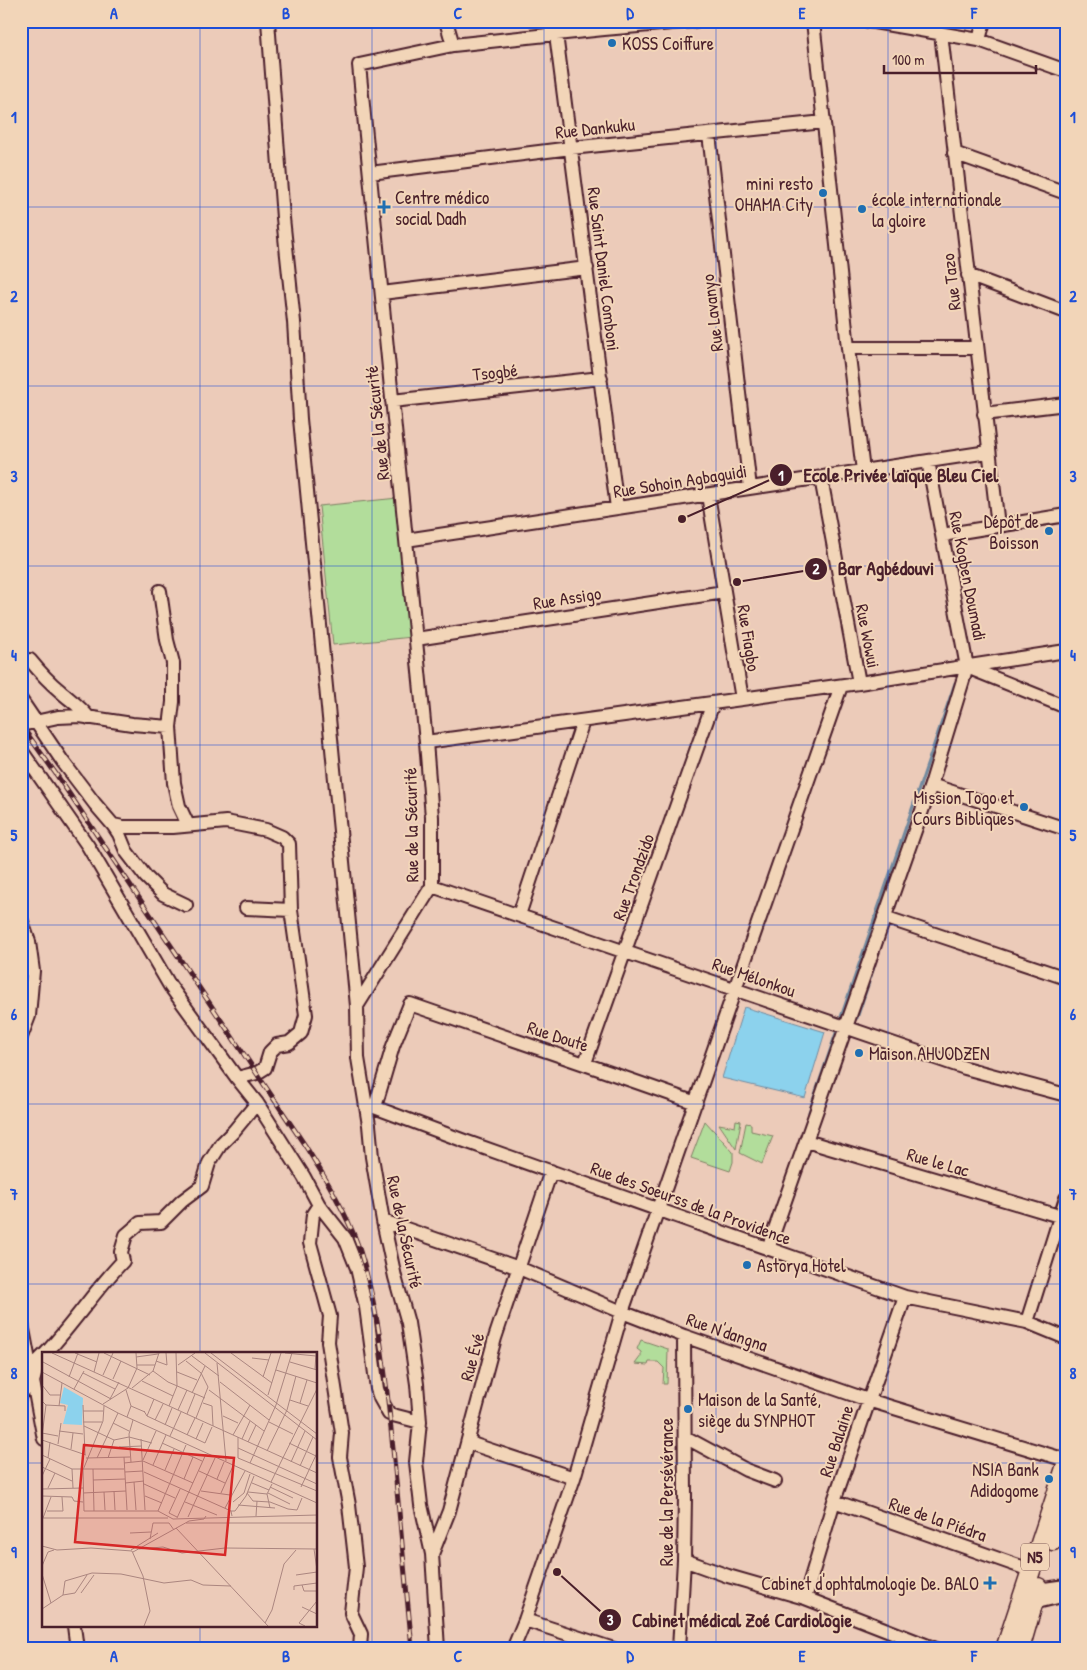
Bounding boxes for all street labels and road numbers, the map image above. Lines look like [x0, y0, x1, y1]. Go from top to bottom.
street label: Rue Dankuku [554, 111, 636, 145]
street label: Rue Saint Daniel Comboni [582, 186, 626, 352]
street label: Rue Tazo [935, 252, 967, 312]
street label: Rue Lavanyo [695, 273, 729, 353]
street label: Tsogbé [471, 357, 519, 387]
street label: Rue de la Sécurité [359, 365, 395, 481]
street label: Rue Sohoin Agbaguidi [611, 458, 749, 504]
street label: Rue Kogben Doumadi [943, 509, 993, 643]
street label: Rue Assigo [531, 580, 603, 616]
street label: Rue Wowui [850, 602, 886, 670]
street label: Rue Fiagbo [731, 603, 767, 673]
street label: Rue de la Sécurité [397, 767, 425, 883]
street label: Rue Trondzido [606, 830, 660, 924]
street label: Rue Mélonkou [709, 951, 799, 1003]
street label: Rue Doute [524, 1014, 592, 1058]
street label: Rue le Lac [904, 1141, 972, 1183]
street label: Rue des Soeurss de la Providence [587, 1155, 795, 1251]
street label: Rue de la Sécurité [381, 1173, 429, 1291]
street label: Rue N'dangna [683, 1306, 771, 1358]
street label: Rue Évé [454, 1330, 490, 1384]
street label: Rue Balaine [813, 1402, 859, 1480]
street label: Rue de la Persévérance [654, 1418, 679, 1566]
street label: Rue de la Piédra [886, 1491, 990, 1547]
road number: N5 [1021, 1544, 1049, 1570]

